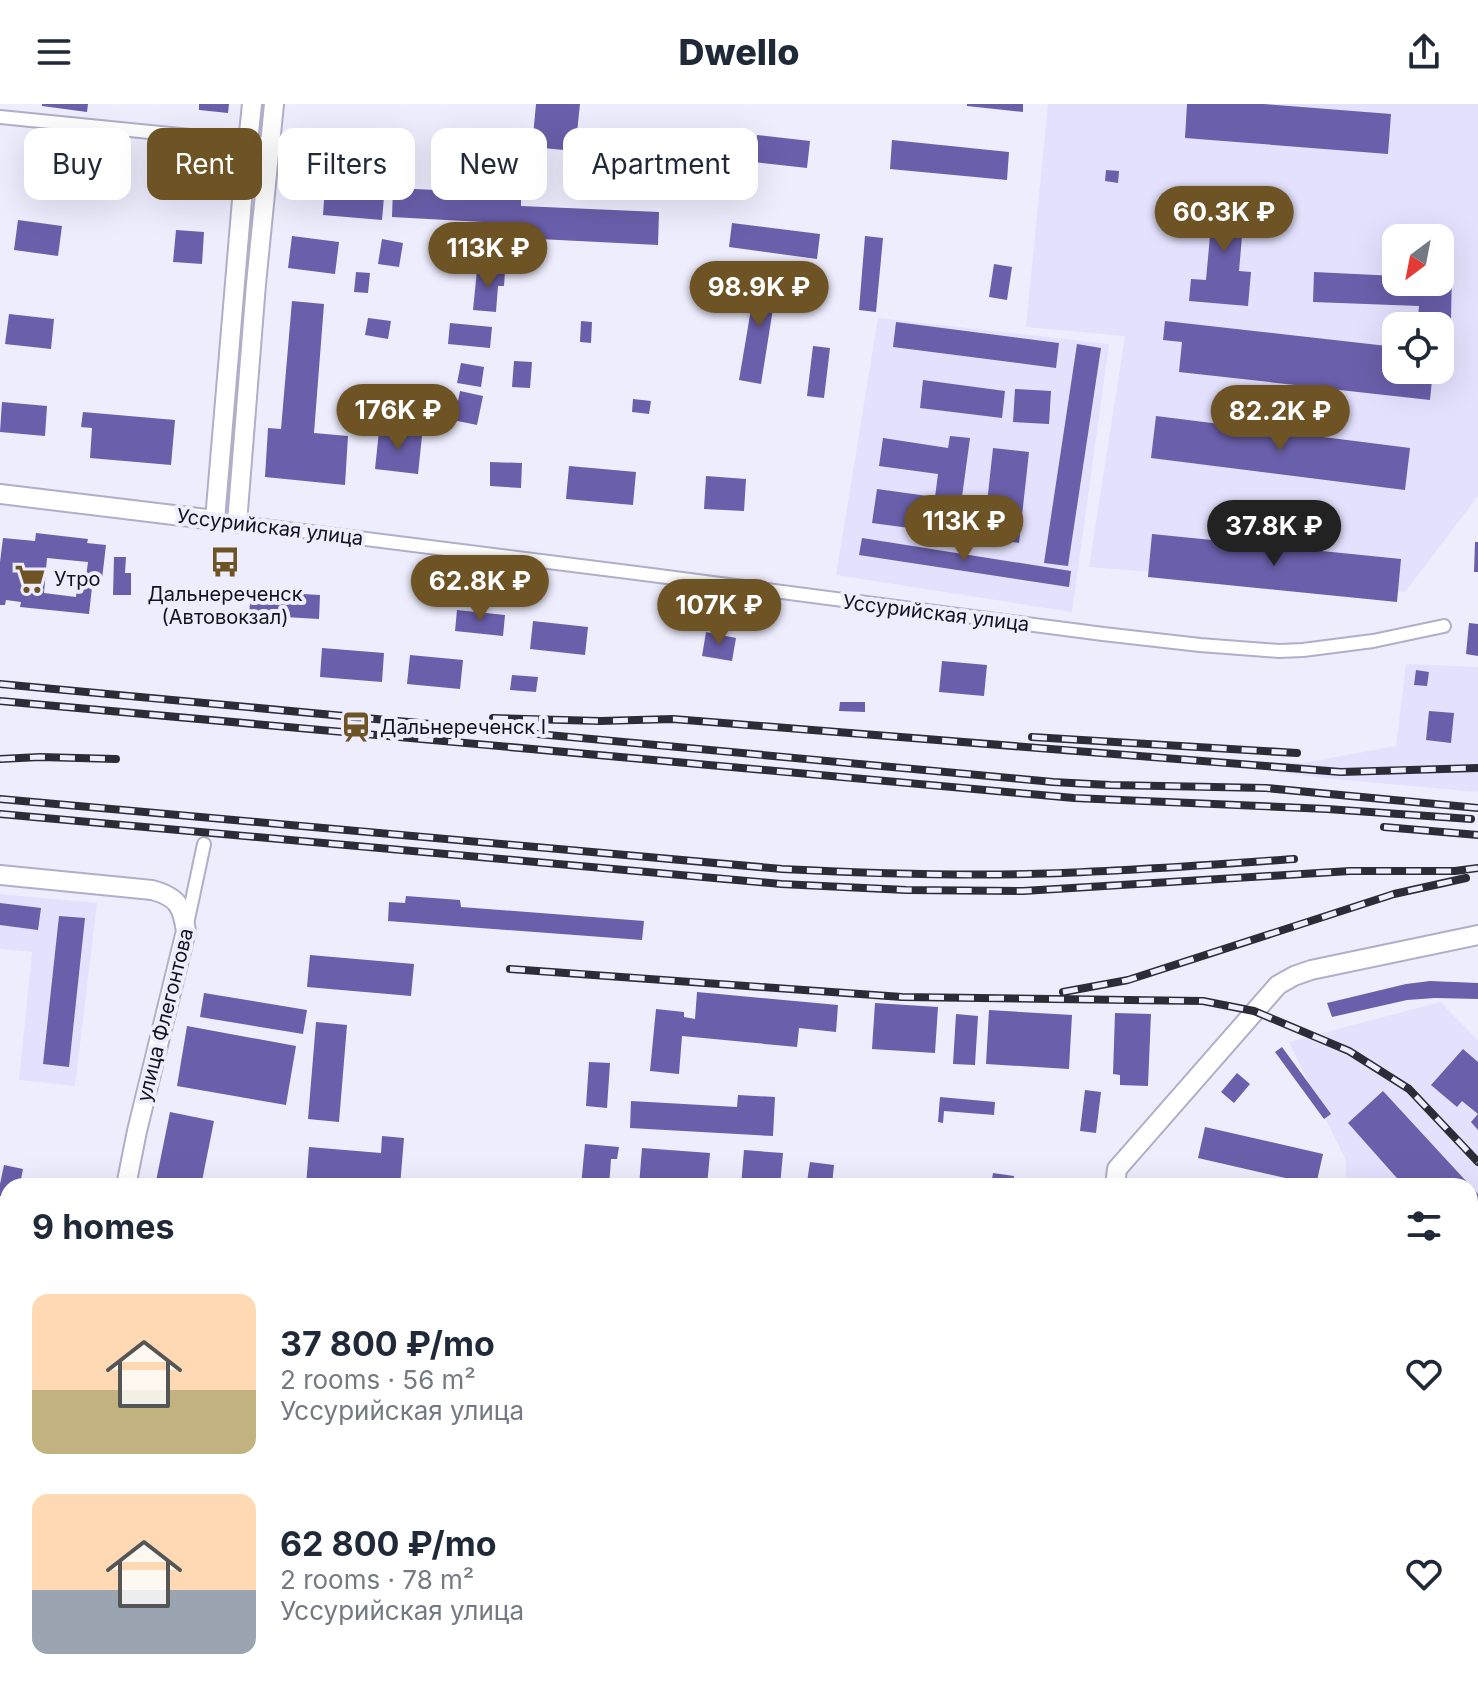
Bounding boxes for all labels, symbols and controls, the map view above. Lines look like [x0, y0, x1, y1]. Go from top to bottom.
icon: menu [32, 30, 76, 74]
text: Dwello [679, 30, 799, 74]
icon: share [1402, 30, 1446, 74]
chip: Buy [24, 128, 131, 200]
chip: Rent [147, 128, 262, 200]
chip: Filters [278, 128, 415, 200]
chip: New [431, 128, 547, 200]
chip: Apartment [563, 128, 758, 200]
pin: 60.3K ₽ [1150, 186, 1298, 254]
text: 60.3K ₽ [1173, 196, 1275, 227]
pin: 113K ₽ [423, 222, 553, 290]
north arrow [1382, 224, 1454, 296]
map controls [1382, 224, 1454, 384]
text: 113K ₽ [446, 232, 530, 263]
pin: 98.9K ₽ [685, 261, 833, 329]
text: 98.9K ₽ [708, 271, 810, 302]
button: locate [1382, 312, 1454, 384]
pin: 176K ₽ [333, 384, 463, 452]
pin: 82.2K ₽ [1206, 385, 1354, 453]
text: 176K ₽ [355, 394, 441, 425]
text: 82.2K ₽ [1229, 395, 1331, 426]
pin: 113K ₽ [899, 495, 1029, 563]
pin: 37.8K ₽ [1200, 500, 1348, 568]
street label: Уссурийская улица [175, 504, 365, 550]
text: 113K ₽ [922, 505, 1006, 536]
text: 37.8K ₽ [1225, 510, 1323, 541]
bus stop icon: Дальнереченск (Автовокзал) [208, 545, 242, 579]
pin: 62.8K ₽ [406, 555, 554, 623]
supermarket icon: Утро [13, 562, 47, 596]
text: 62.8K ₽ [429, 565, 531, 596]
place label: Утро [54, 567, 100, 591]
pin: 107K ₽ [654, 579, 784, 647]
place label: Дальнереченск (Автовокзал) [147, 582, 303, 629]
text: 107K ₽ [675, 589, 763, 620]
street label: Уссурийская улица [841, 590, 1031, 636]
station icon: Дальнереченск I [339, 710, 373, 744]
place label: Дальнереченск I [380, 715, 546, 739]
street label: улица Флегонтова [132, 926, 198, 1104]
icon: filters [1402, 1204, 1446, 1248]
text: 9 homes [32, 1206, 174, 1247]
text: 37 800 ₽/mo [280, 1323, 495, 1364]
icon: home [96, 1326, 192, 1422]
icon: heart [1402, 1352, 1446, 1396]
text: 2 rooms · 56 m² [280, 1364, 476, 1395]
text: Уссурийская улица [280, 1395, 524, 1426]
text: 62 800 ₽/mo [280, 1523, 497, 1564]
icon: home [96, 1526, 192, 1622]
icon: heart [1402, 1552, 1446, 1596]
text: 2 rooms · 78 m² [280, 1564, 474, 1595]
text: Уссурийская улица [280, 1595, 524, 1626]

